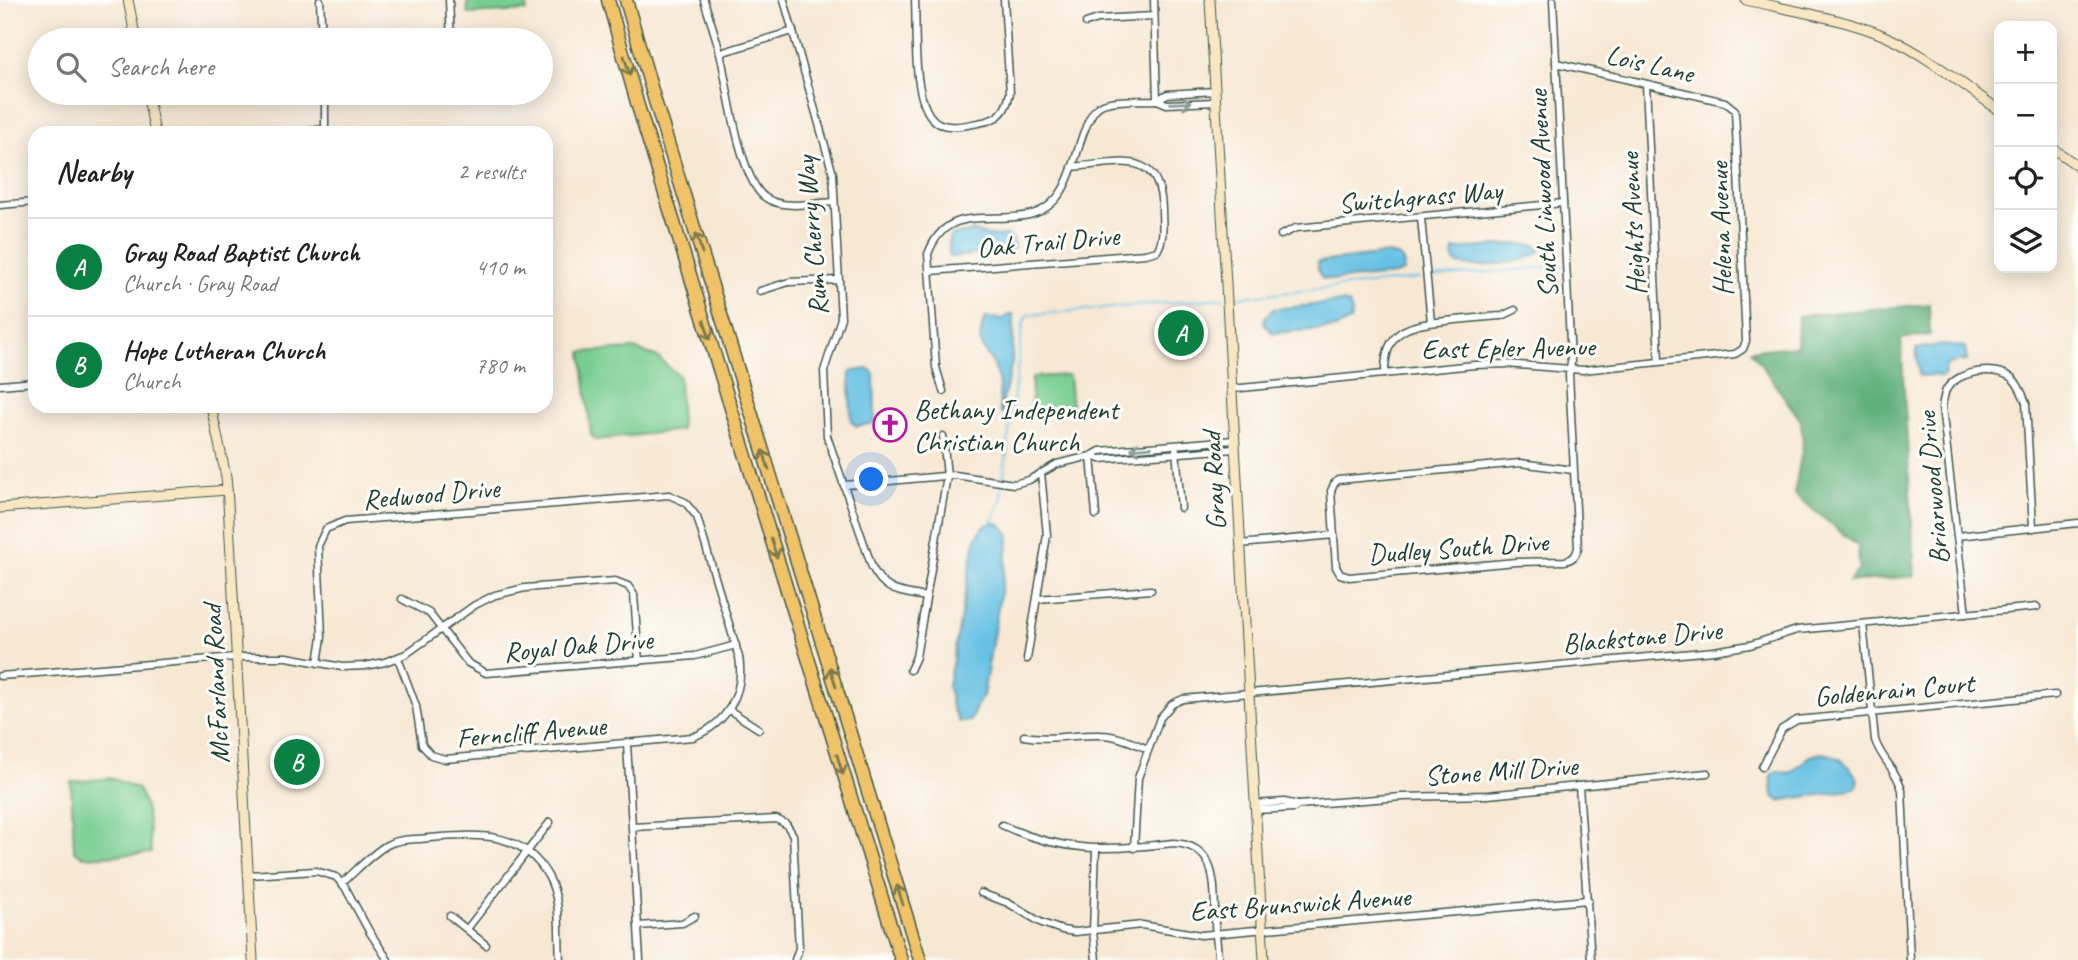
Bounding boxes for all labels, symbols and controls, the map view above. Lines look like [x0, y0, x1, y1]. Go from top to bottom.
map controls [1994, 21, 2057, 273]
button: + [1994, 21, 2057, 84]
search box [28, 28, 553, 105]
street label: Lois Lane [1603, 36, 1699, 91]
icon: search [52, 48, 90, 86]
text: Search here [108, 50, 214, 83]
one-way arrow [621, 54, 634, 76]
button: − [1994, 84, 2057, 147]
street label: South Linwood Avenue [1519, 87, 1565, 299]
one-way arrow [1169, 96, 1192, 109]
button: locate [1994, 147, 2057, 210]
street label: Heights Avenue [1611, 150, 1654, 296]
street label: Rum Cherry Way [787, 152, 836, 317]
text: Nearby [56, 153, 132, 191]
text: 2 results [458, 157, 525, 186]
street label: Helena Avenue [1701, 159, 1740, 297]
street label: Switchgrass Way [1337, 172, 1506, 221]
button: layers [1994, 210, 2057, 273]
street label: Oak Trail Drive [975, 218, 1122, 265]
one-way arrow [692, 232, 704, 254]
text: Gray Road Baptist Church [123, 236, 359, 269]
text: A [73, 253, 85, 282]
text: 410 m [476, 253, 525, 282]
text: Church · Gray Road [123, 269, 277, 298]
pin: A [1158, 307, 1204, 359]
one-way arrow [702, 319, 714, 341]
street label: East Epler Avenue [1421, 328, 1597, 367]
text: Hope Lutheran Church [123, 334, 325, 367]
text: B [73, 351, 85, 380]
text: 780 m [476, 351, 525, 380]
text: Church [123, 367, 181, 396]
place label: Bethany Independent Christian Church [914, 392, 1121, 459]
church icon: Bethany Independent Christian Church [871, 406, 909, 444]
street label: Briarwood Drive [1908, 408, 1957, 566]
street label: Gray Road [1193, 427, 1234, 531]
one-way arrow [1130, 442, 1153, 455]
one-way arrow [759, 449, 772, 471]
your location [854, 462, 888, 496]
street label: Redwood Drive [361, 470, 503, 517]
street label: Dudley South Drive [1367, 524, 1551, 571]
one-way arrow [768, 537, 781, 559]
street label: McFarland Road [194, 600, 237, 764]
street label: Blackstone Drive [1561, 612, 1725, 661]
street label: Royal Oak Drive [502, 621, 656, 669]
street label: Goldenrain Court [1813, 665, 1978, 714]
one-way arrow [826, 667, 839, 689]
street label: Ferncliff Avenue [455, 707, 609, 755]
pin: B [274, 736, 320, 788]
street label: Stone Mill Drive [1423, 748, 1581, 793]
one-way arrow [835, 754, 848, 776]
street label: East Brunswick Avenue [1189, 878, 1413, 929]
one-way arrow [893, 884, 906, 906]

